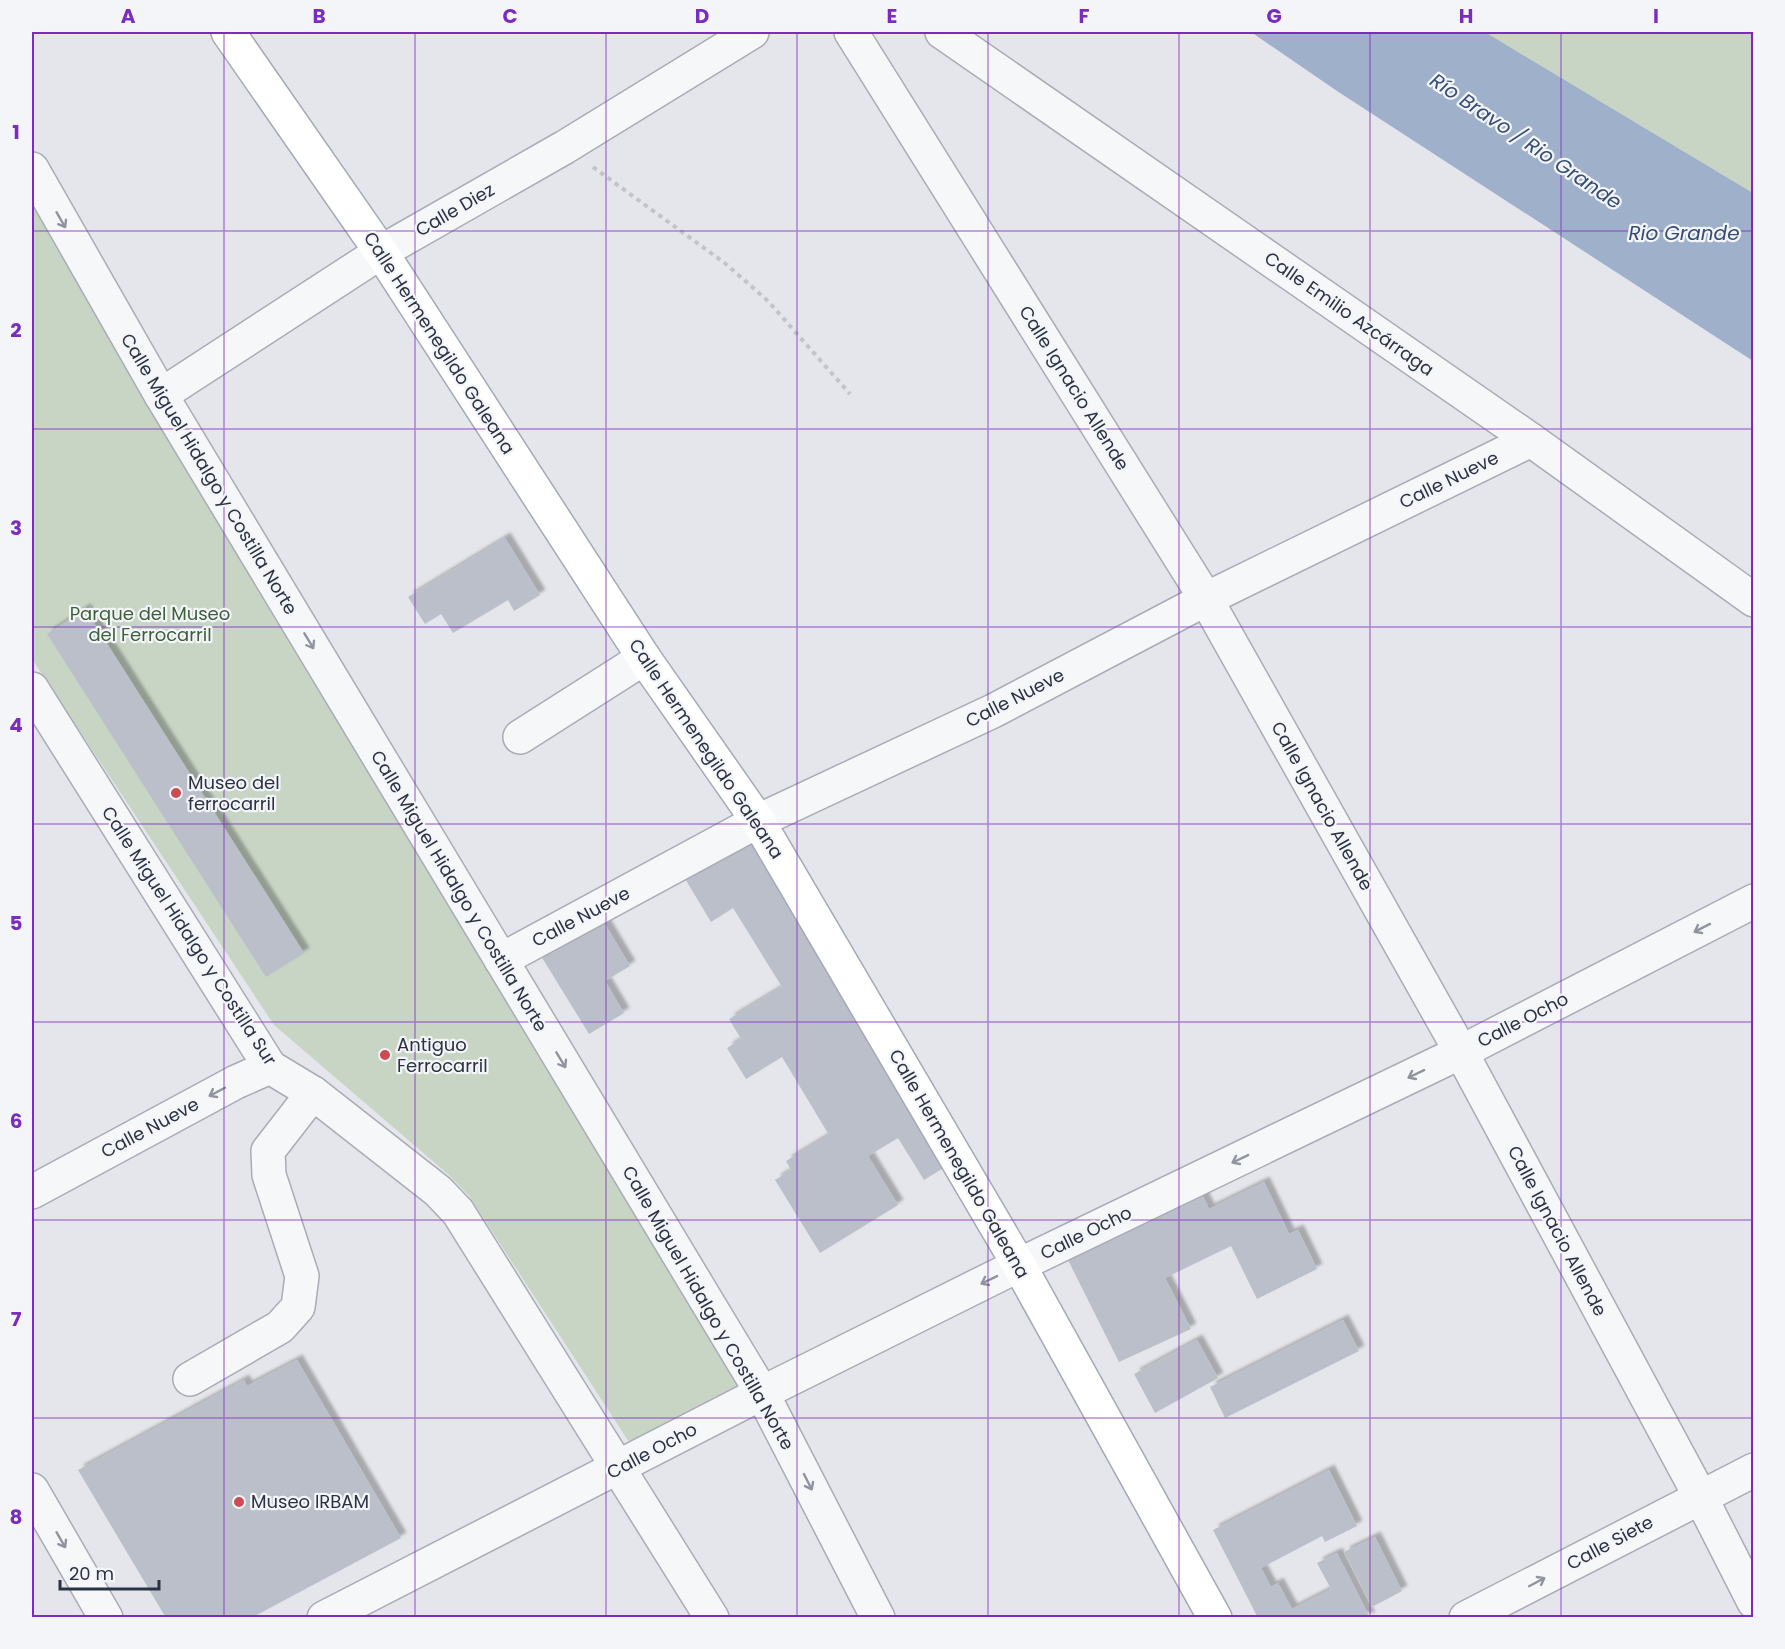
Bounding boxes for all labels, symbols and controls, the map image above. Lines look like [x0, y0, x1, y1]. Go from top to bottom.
text: A [121, 2, 136, 30]
text: B [312, 2, 326, 30]
text: C [502, 2, 518, 30]
text: D [695, 2, 709, 30]
text: E [887, 2, 897, 30]
text: F [1079, 2, 1090, 30]
text: G [1266, 2, 1282, 30]
text: H [1459, 2, 1473, 30]
text: I [1653, 2, 1659, 30]
water label: Río Bravo / Rio Grande [1425, 66, 1627, 216]
text: 1 [12, 118, 20, 146]
street label: Calle Diez [411, 177, 499, 242]
one-way arrow [55, 211, 67, 228]
water label: Rio Grande [1628, 219, 1740, 247]
street label: Calle Hermenegildo Galeana [358, 227, 521, 459]
street label: Calle Emilio Azcárraga [1260, 246, 1439, 382]
street label: Calle Ignacio Allende [1014, 301, 1135, 475]
text: 2 [10, 316, 22, 344]
street label: Calle Miguel Hidalgo y Costilla Norte [115, 328, 304, 619]
street label: Calle Nueve [1395, 445, 1503, 514]
text: 3 [10, 514, 22, 542]
park label: Parque del Museo del Ferrocarril [70, 601, 230, 647]
one-way arrow [303, 632, 315, 649]
street label: Calle Hermenegildo Galeana [623, 634, 790, 864]
street label: Calle Nueve [961, 662, 1068, 733]
text: 4 [9, 711, 23, 739]
street label: Calle Ignacio Allende [1265, 717, 1379, 895]
street label: Calle Miguel Hidalgo y Costilla Norte [365, 745, 554, 1036]
place label: Museo del ferrocarril [188, 770, 280, 816]
marker: Museo del ferrocarril [169, 786, 183, 800]
street label: Calle Miguel Hidalgo y Costilla Sur [96, 801, 283, 1070]
street label: Calle Nueve [527, 880, 634, 953]
text: 5 [10, 909, 23, 937]
one-way arrow [1693, 923, 1711, 934]
street label: Calle Ocho [1473, 986, 1573, 1053]
place label: Antiguo Ferrocarril [397, 1032, 488, 1078]
street label: Calle Hermenegildo Galeana [883, 1045, 1035, 1283]
marker: Antiguo Ferrocarril [378, 1048, 392, 1062]
one-way arrow [556, 1051, 568, 1068]
one-way arrow [1407, 1069, 1425, 1081]
one-way arrow [209, 1086, 226, 1098]
street label: Calle Nueve [96, 1091, 203, 1164]
text: 6 [10, 1107, 22, 1135]
street label: Calle Ignacio Allende [1502, 1141, 1613, 1320]
one-way arrow [1231, 1153, 1249, 1165]
street label: Calle Miguel Hidalgo y Costilla Norte [617, 1161, 800, 1454]
street label: Calle Ocho [1036, 1200, 1136, 1265]
one-way arrow [980, 1275, 998, 1286]
text: 7 [11, 1305, 22, 1333]
street label: Calle Ocho [602, 1416, 701, 1485]
one-way arrow [802, 1473, 814, 1490]
place label: Museo IRBAM [251, 1489, 369, 1514]
marker: Museo IRBAM [232, 1495, 246, 1509]
text: 8 [10, 1503, 22, 1531]
street label: Calle Siete [1562, 1509, 1657, 1576]
one-way arrow [55, 1531, 67, 1548]
scale bar [60, 1553, 159, 1591]
text: 20 m [69, 1561, 114, 1586]
one-way arrow [1528, 1576, 1545, 1588]

